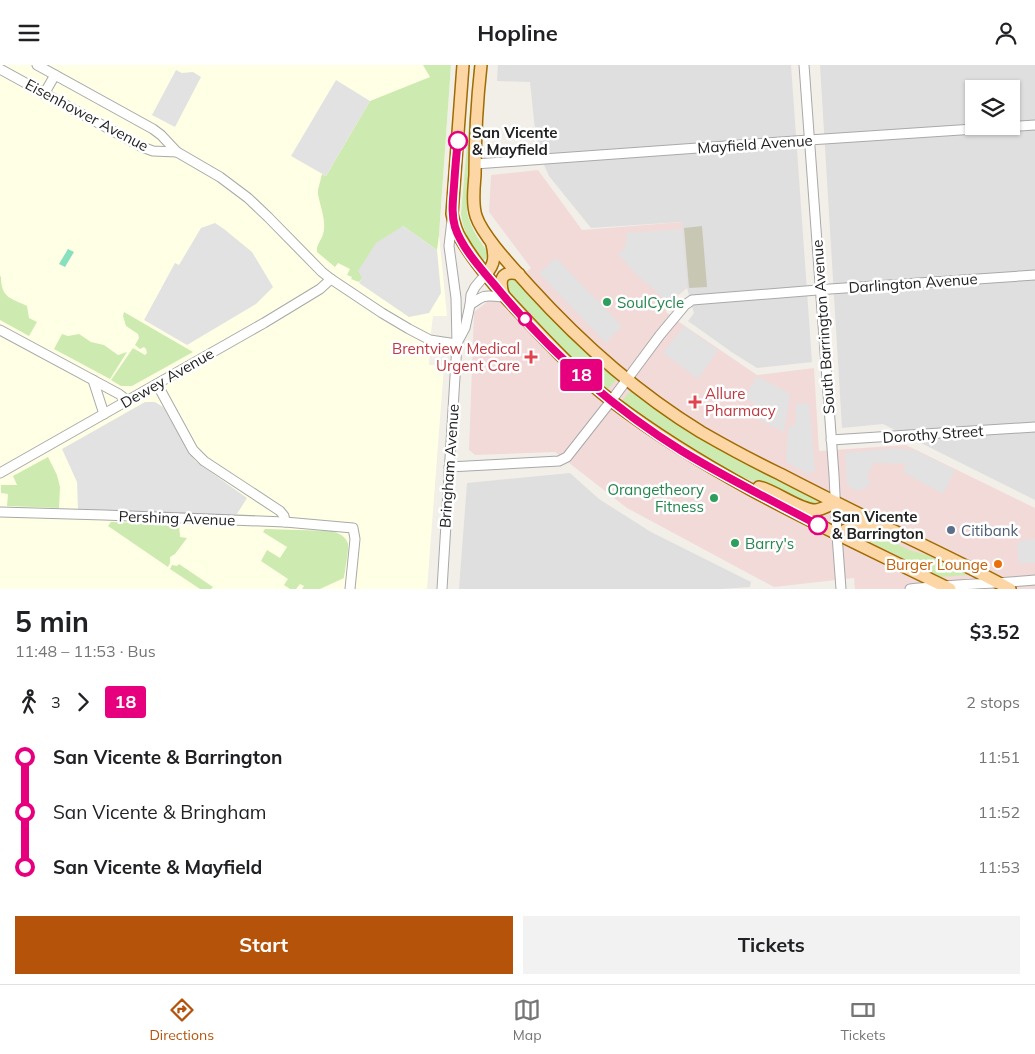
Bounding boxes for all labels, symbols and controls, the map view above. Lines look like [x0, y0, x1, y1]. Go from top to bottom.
icon: menu [15, 19, 43, 47]
text: Hopline [477, 19, 558, 47]
icon: person [992, 19, 1020, 47]
street label: Eisenhower Avenue [22, 75, 152, 155]
map controls [965, 80, 1020, 135]
button: layers [965, 80, 1020, 135]
place label: San Vicente & Mayfield [472, 123, 557, 159]
street label: Mayfield Avenue [697, 130, 813, 158]
marker: San Vicente & Mayfield [448, 131, 468, 151]
street label: South Barrington Avenue [807, 239, 839, 415]
street label: Darlington Avenue [848, 269, 978, 297]
place label: SoulCycle [617, 293, 684, 312]
marker: SoulCycle [601, 296, 613, 308]
unlabelled marker [518, 312, 532, 326]
place label: Brentview Medical Urgent Care [392, 339, 520, 375]
street label: Dewey Avenue [117, 344, 217, 412]
marker: Brentview Medical Urgent Care [524, 350, 538, 364]
line badge: 18 [558, 359, 604, 391]
text: 18 [570, 363, 592, 386]
place label: Allure Pharmacy [705, 384, 776, 420]
marker: Allure Pharmacy [689, 396, 701, 408]
street label: Bringham Avenue [435, 403, 463, 529]
street label: Dorothy Street [882, 421, 984, 447]
place label: Orangetheory Fitness [607, 480, 704, 516]
marker: Orangetheory Fitness [708, 492, 720, 504]
street label: Pershing Avenue [118, 506, 236, 530]
place label: San Vicente & Barrington [832, 507, 924, 543]
marker: San Vicente & Barrington [808, 515, 828, 535]
place label: Citibank [961, 521, 1018, 540]
marker: Citibank [945, 524, 957, 536]
place label: Barry's [745, 534, 794, 553]
marker: Barry's [729, 537, 741, 549]
place label: Burger Lounge [886, 555, 988, 574]
marker: Burger Lounge [992, 558, 1004, 570]
text: 5 min [15, 604, 89, 639]
text: $3.52 [970, 620, 1020, 644]
text: 11:48 – 11:53 · Bus [15, 641, 156, 661]
icon: walk [15, 688, 43, 716]
icon: forward [69, 688, 97, 716]
text: 18 [115, 690, 136, 713]
text: 3 [51, 692, 61, 712]
text: 2 stops [966, 692, 1020, 712]
text: San Vicente & Barrington [53, 745, 282, 769]
text: 11:51 [978, 747, 1020, 767]
text: San Vicente & Bringham [53, 800, 267, 824]
text: 11:52 [978, 802, 1020, 822]
text: San Vicente & Mayfield [53, 855, 262, 879]
text: 11:53 [978, 857, 1020, 877]
button: Start [15, 916, 513, 974]
button: Tickets [523, 916, 1020, 974]
tab: Directions [149, 996, 214, 1044]
tab: Map [513, 996, 542, 1044]
tab: Tickets [840, 996, 886, 1044]

